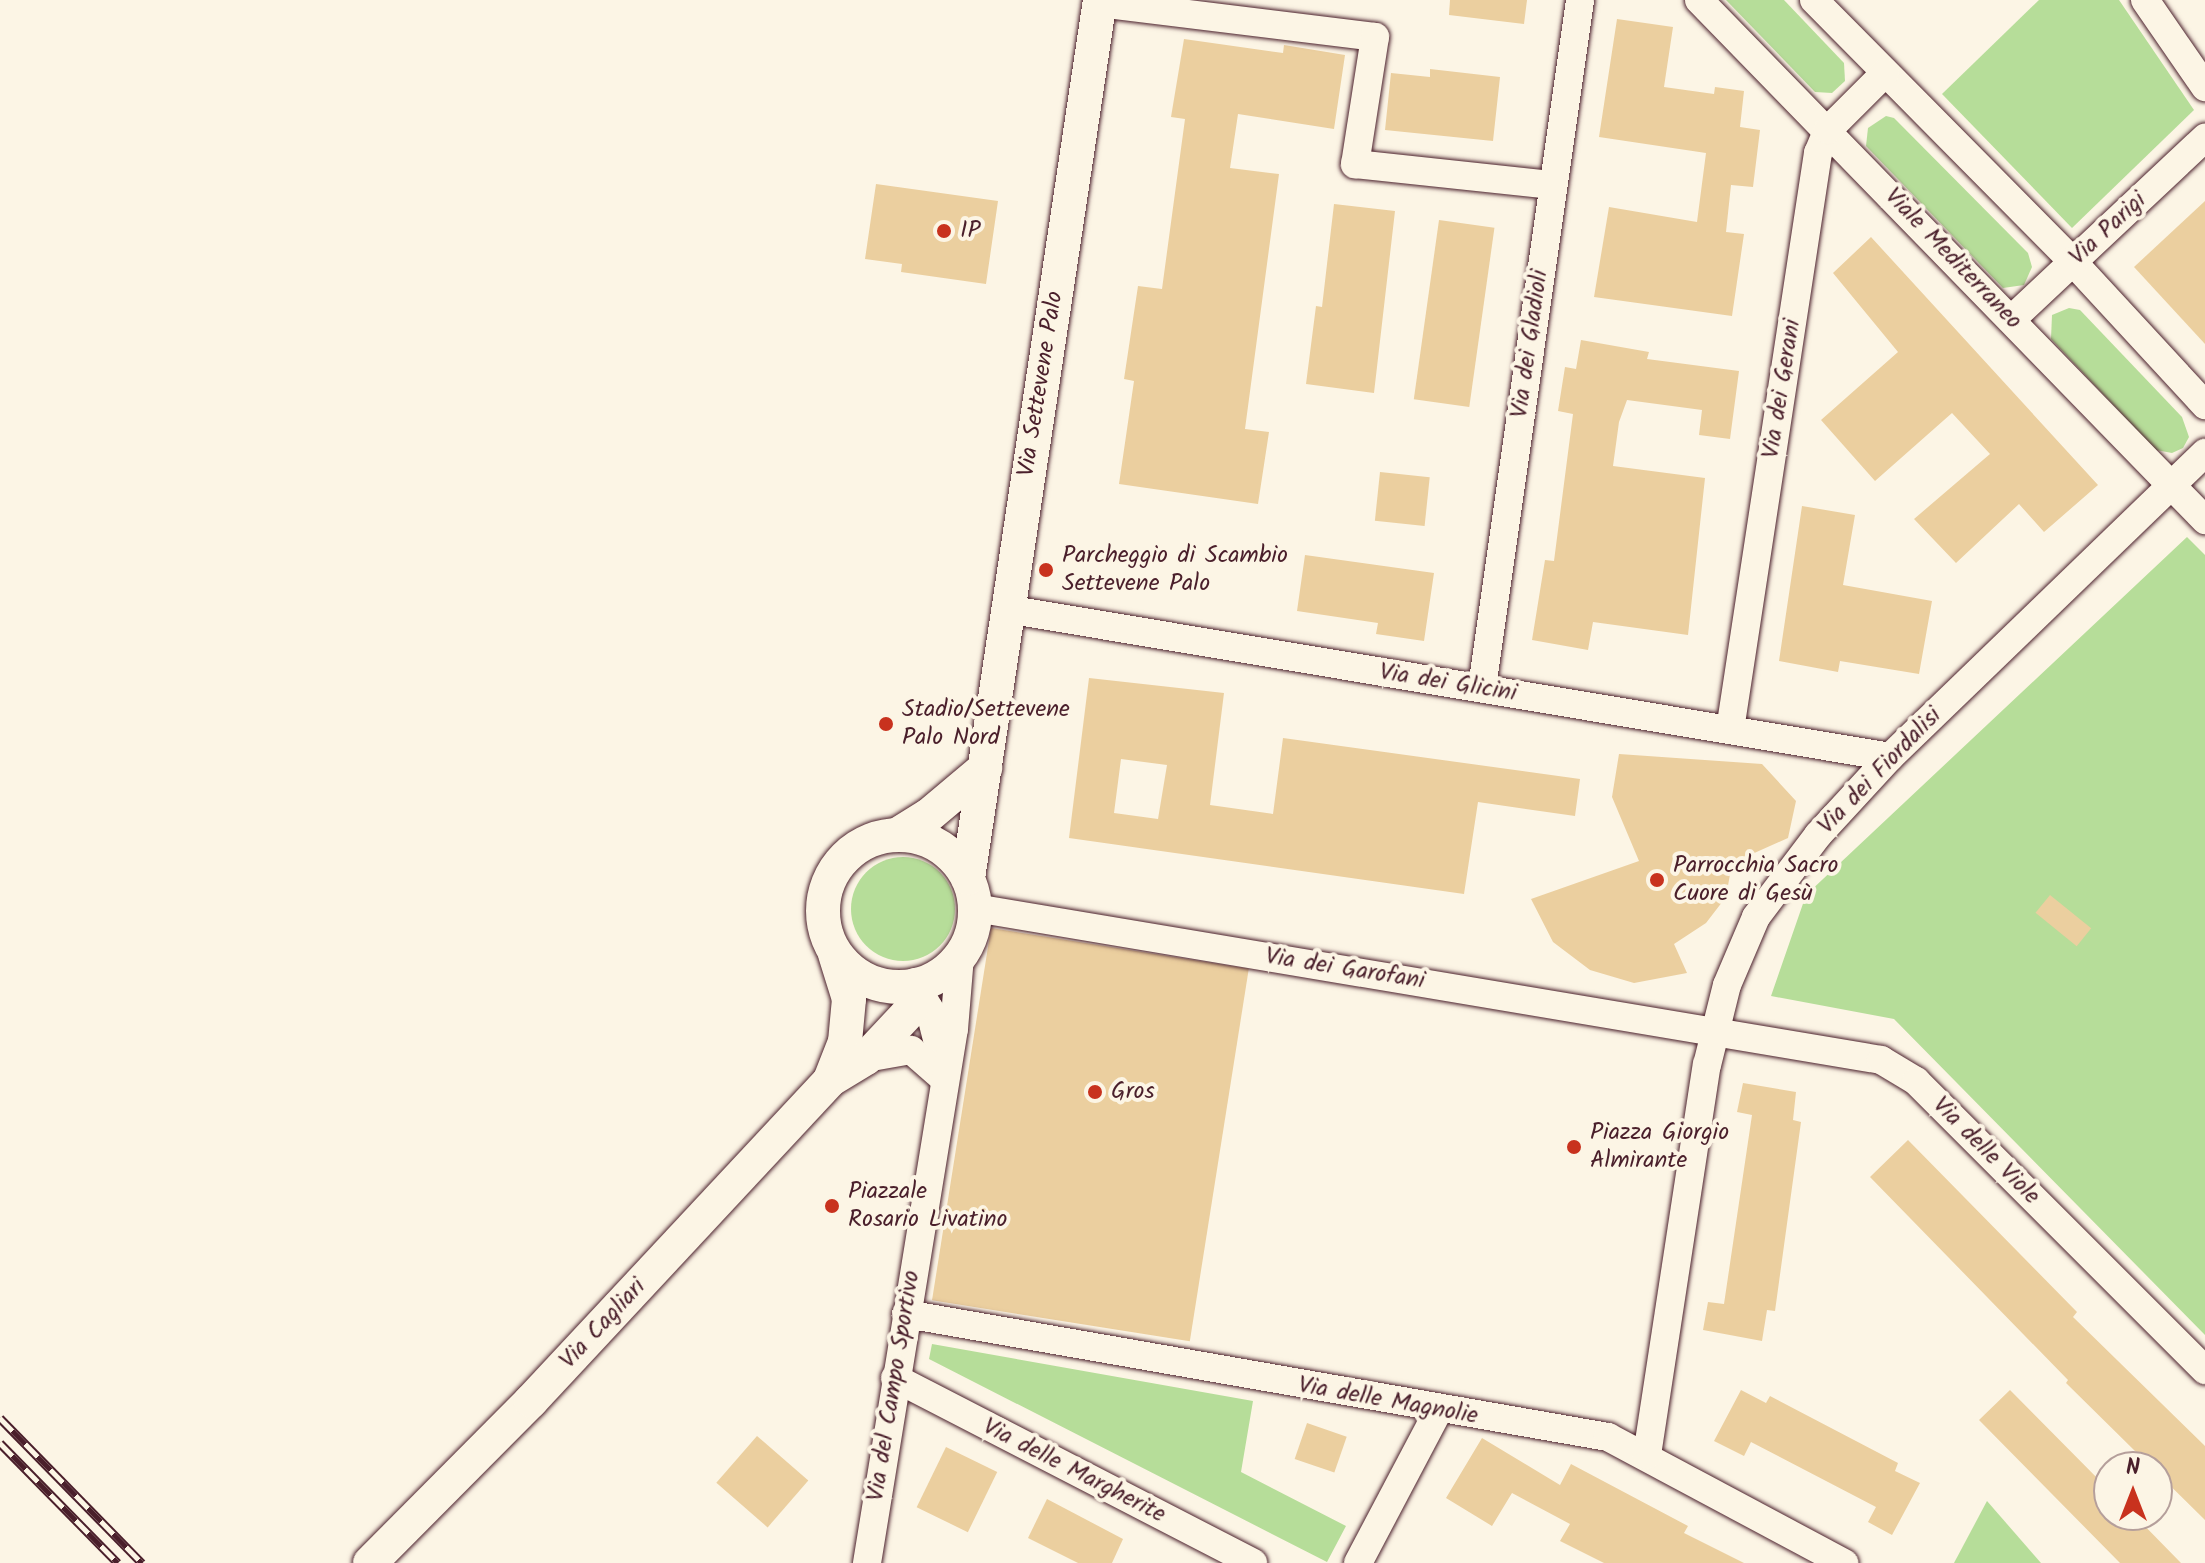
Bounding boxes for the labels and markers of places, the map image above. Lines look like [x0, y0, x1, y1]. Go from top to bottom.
place label: IP [960, 217, 980, 245]
marker: IP [935, 222, 953, 240]
place label: Parcheggio di Scambio Settevene Palo [1062, 542, 1288, 598]
marker: Parcheggio di Scambio Settevene Palo [1037, 561, 1055, 579]
place label: Stadio/Settevene Palo Nord [902, 696, 1070, 752]
marker: Stadio/Settevene Palo Nord [877, 715, 895, 733]
place label: Parrocchia Sacro Cuore di Gesù [1673, 852, 1838, 908]
marker: Parrocchia Sacro Cuore di Gesù [1648, 871, 1666, 889]
place label: Gros [1111, 1078, 1155, 1106]
marker: Gros [1086, 1083, 1104, 1101]
place label: Piazza Giorgio Almirante [1590, 1119, 1729, 1175]
marker: Piazza Giorgio Almirante [1565, 1138, 1583, 1156]
place label: Piazzale Rosario Livatino [848, 1178, 1007, 1234]
marker: Piazzale Rosario Livatino [823, 1197, 841, 1215]

